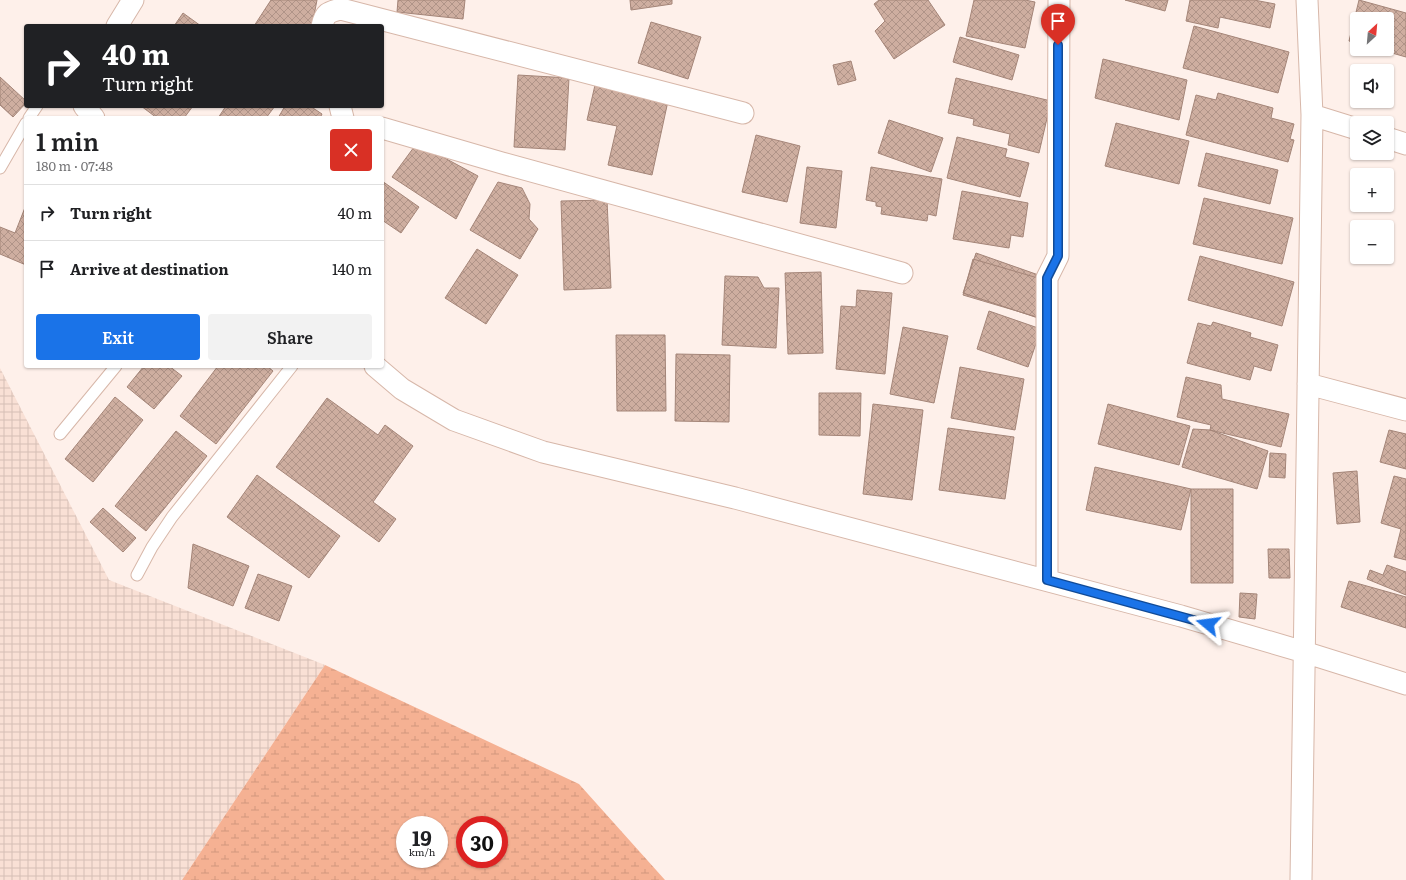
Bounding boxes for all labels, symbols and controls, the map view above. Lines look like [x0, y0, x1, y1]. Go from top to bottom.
pin [1041, 4, 1075, 45]
icon: arrive [1047, 10, 1069, 32]
north arrow [1350, 12, 1394, 56]
map controls [1350, 12, 1394, 264]
text: 40 m [102, 32, 170, 74]
icon: right [36, 40, 88, 92]
button: sound [1350, 64, 1394, 108]
text: Turn right [102, 70, 193, 97]
button: layers [1350, 116, 1394, 160]
text: 1 min [36, 123, 99, 158]
button: close [330, 129, 372, 171]
text: 180 m · 07:48 [36, 156, 113, 175]
button: + [1350, 168, 1394, 212]
text: Turn right [70, 201, 152, 224]
text: 40 m [338, 201, 372, 224]
icon: right [36, 202, 58, 224]
button: − [1350, 220, 1394, 264]
text: Arrive at destination [70, 257, 229, 280]
text: 140 m [332, 257, 372, 280]
icon: arrive [36, 258, 58, 280]
button: Exit [36, 314, 200, 360]
button: Share [208, 314, 372, 360]
position arrow [1187, 603, 1229, 645]
speed limit sign: 30 [456, 816, 508, 868]
text: 19 [412, 822, 432, 852]
text: km/h [409, 844, 435, 859]

